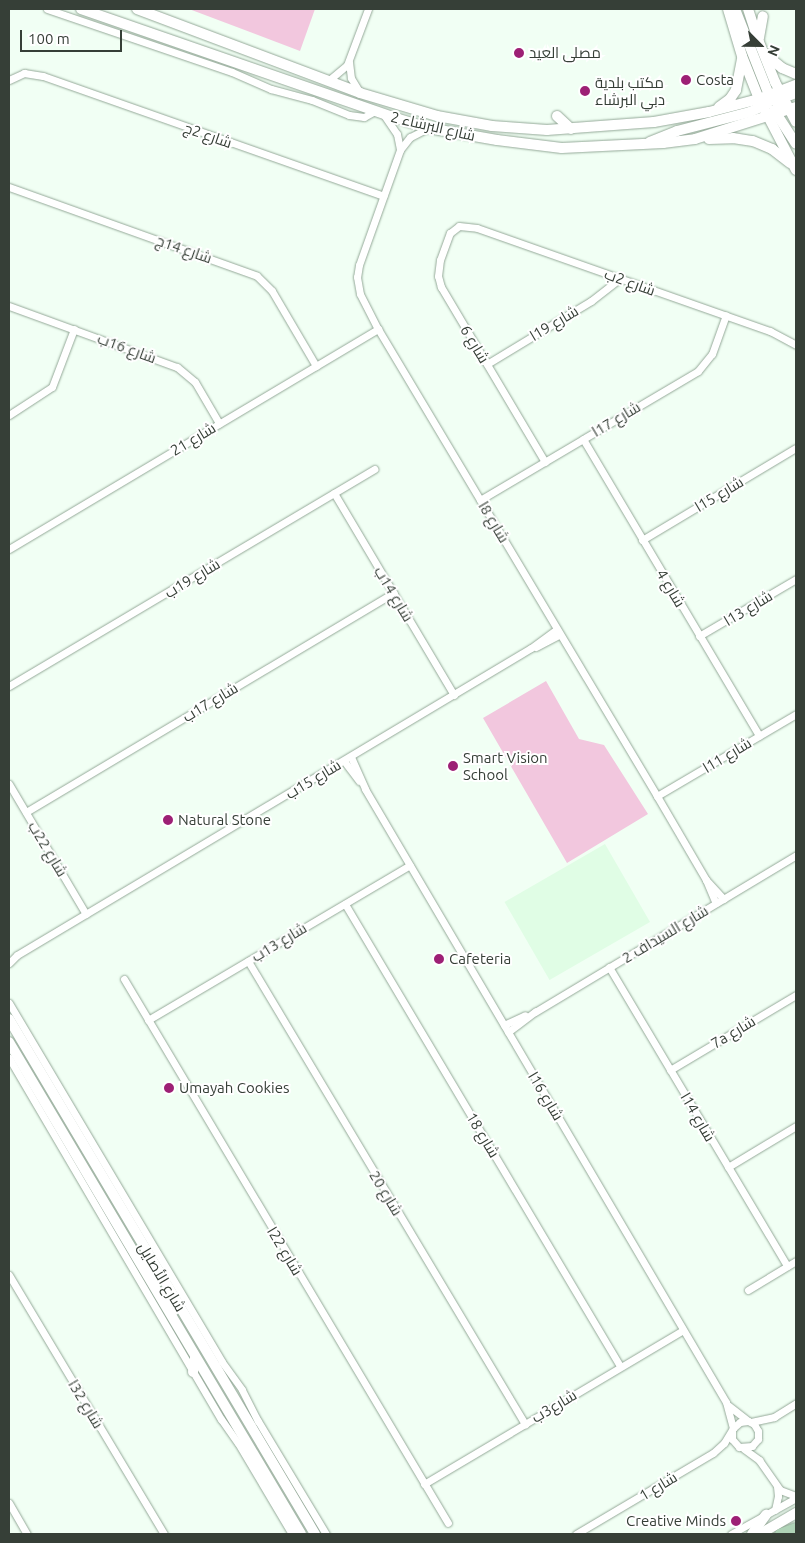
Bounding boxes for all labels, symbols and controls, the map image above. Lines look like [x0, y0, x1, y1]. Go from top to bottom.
scale bar [22, 20, 125, 52]
north arrow [735, 20, 785, 70]
text: 100 m [28, 30, 70, 47]
text: N [764, 43, 783, 59]
place label: مصلى العيد [529, 44, 601, 62]
marker: مصلى العيد [513, 47, 525, 59]
place label: Costa [696, 71, 734, 89]
place label: مكتب بلدية دبي البرشاء [595, 73, 665, 108]
marker: Costa [680, 74, 692, 86]
marker: مكتب بلدية دبي البرشاء [579, 85, 591, 97]
street label: شارع البرشاء 2 [389, 108, 477, 144]
street label: شارع 2ج [182, 118, 234, 152]
street label: شارع 14ج [154, 231, 214, 267]
street label: شارع 2ب [602, 265, 658, 299]
street label: شارع 19ا [526, 302, 582, 344]
street label: شارع 6 [457, 322, 493, 366]
street label: شارع 16ب [95, 329, 159, 367]
street label: شارع 17ا [588, 398, 644, 440]
street label: شارع 21 [167, 419, 219, 459]
street label: شارع 15ا [691, 473, 747, 515]
street label: شارع 8ا [475, 498, 513, 546]
street label: شارع 19ب [161, 555, 223, 601]
street label: شارع 14ب [371, 563, 417, 625]
street label: شارع 4 [653, 566, 689, 610]
street label: شارع 13ا [720, 587, 776, 629]
street label: شارع 17ب [179, 679, 241, 725]
street label: شارع 11ا [699, 734, 755, 776]
place label: Smart Vision School [463, 748, 548, 783]
street label: شارع 15ب [282, 756, 344, 802]
marker: Smart Vision School [447, 760, 459, 772]
place label: Natural Stone [178, 811, 271, 829]
marker: Natural Stone [162, 814, 174, 826]
street label: شارع 22ب [25, 818, 71, 880]
street label: شارع السيداف 2 [619, 901, 711, 967]
street label: شارع 13ب [248, 919, 310, 965]
place label: Cafeteria [449, 950, 511, 968]
marker: Cafeteria [433, 953, 445, 965]
street label: 7a شارع [708, 1012, 758, 1052]
street label: شارع 16ا [525, 1068, 567, 1124]
place label: Umayah Cookies [179, 1079, 290, 1097]
marker: Umayah Cookies [163, 1082, 175, 1094]
street label: شارع 14ا [677, 1089, 719, 1145]
street label: شارع 18 [463, 1109, 503, 1161]
street label: شارع 20 [366, 1167, 406, 1219]
street label: شارع 22ا [264, 1223, 306, 1279]
street label: شارع الأصايل [134, 1239, 190, 1315]
street label: شارع 32ا [65, 1376, 107, 1432]
street label: شارع3ب [528, 1386, 580, 1426]
street label: شارع 1 [636, 1468, 680, 1504]
place label: Creative Minds [626, 1512, 726, 1530]
marker: Creative Minds [730, 1515, 742, 1527]

